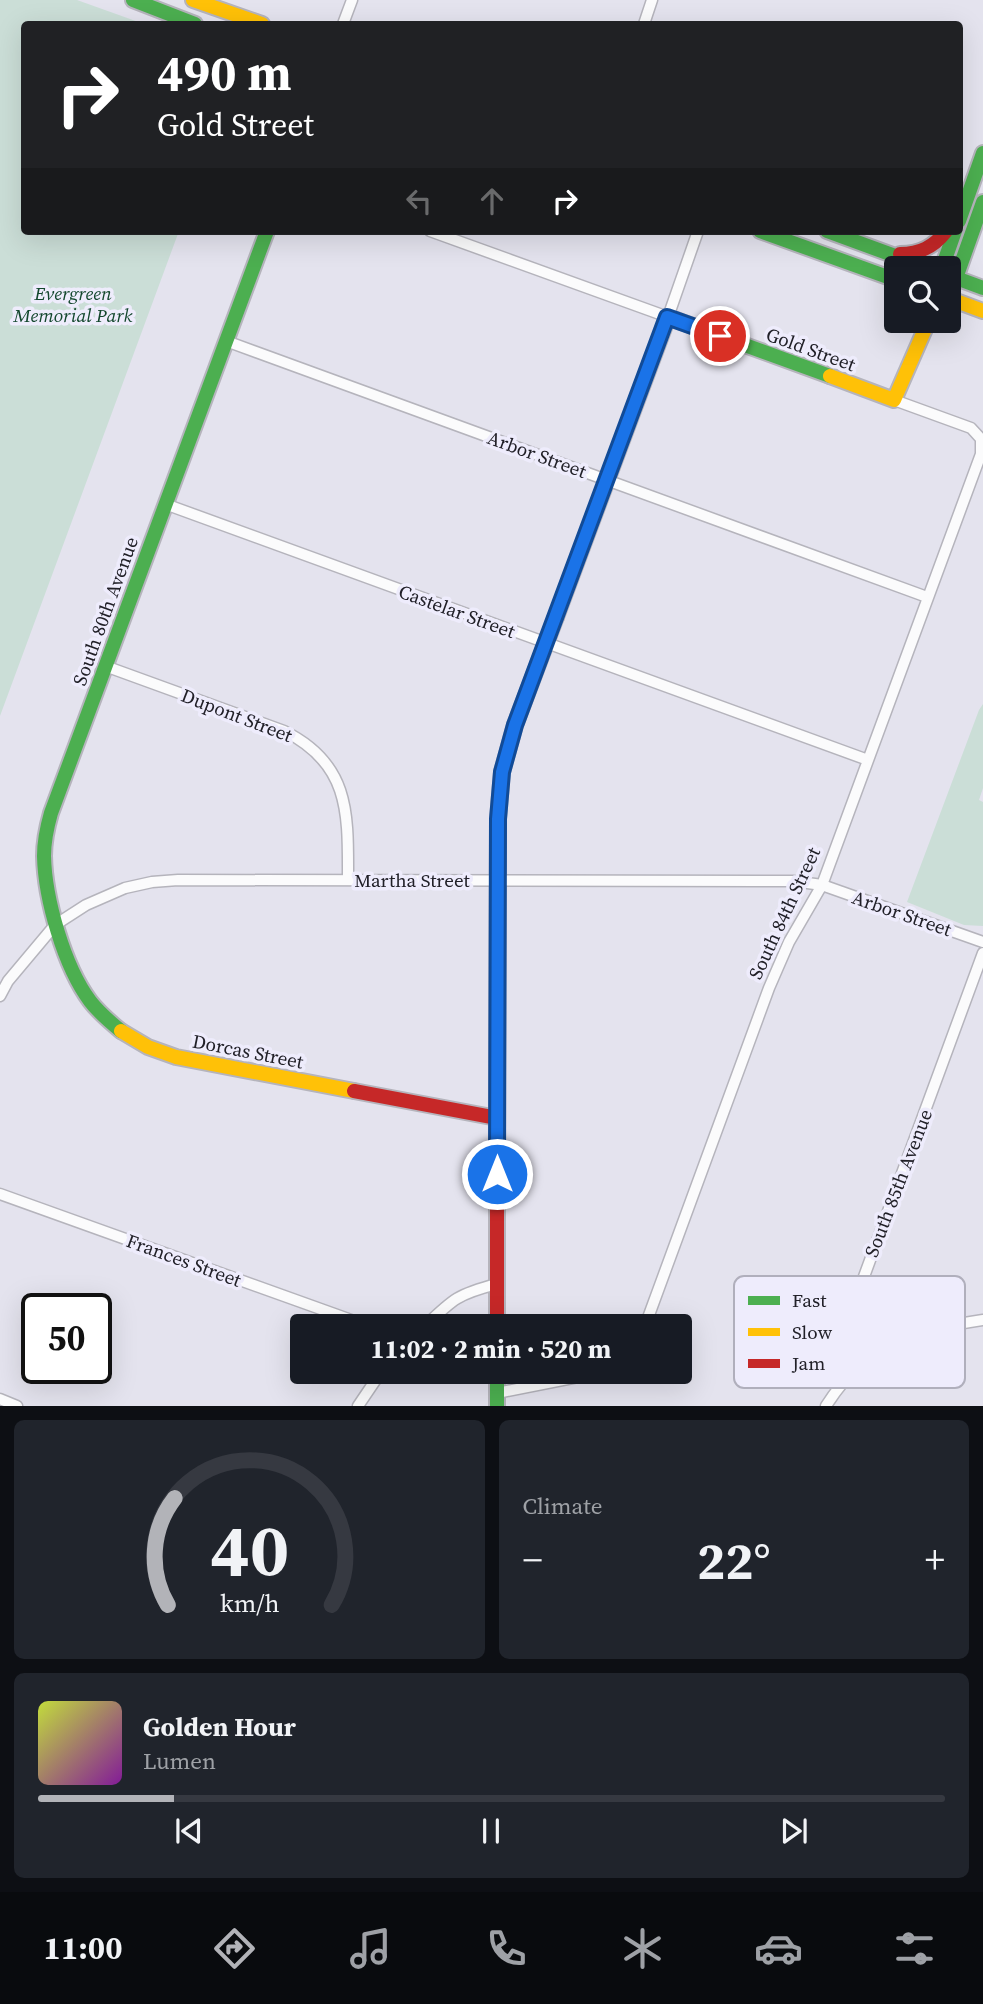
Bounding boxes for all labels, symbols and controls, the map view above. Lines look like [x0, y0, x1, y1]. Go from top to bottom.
text: 490 m [157, 39, 292, 106]
icon: right [42, 49, 133, 140]
text: Gold Street [157, 103, 314, 147]
icon: left [400, 182, 438, 220]
icon: ahead [473, 182, 511, 220]
icon: right [546, 182, 584, 220]
map controls [884, 256, 961, 333]
button: search [884, 256, 961, 333]
park label: Evergreen Memorial Park [12, 280, 133, 328]
pin [690, 306, 750, 366]
icon: arrive [701, 317, 739, 355]
street label: Gold Street [763, 321, 860, 377]
street label: Arbor Street [484, 424, 591, 484]
street label: South 80th Avenue [66, 533, 144, 689]
street label: Castelar Street [395, 578, 520, 644]
street label: Dupont Street [178, 682, 297, 748]
street label: South 84th Street [742, 842, 826, 983]
street label: Martha Street [354, 867, 471, 893]
street label: Arbor Street [849, 884, 956, 942]
street label: Dorcas Street [190, 1028, 307, 1075]
street label: South 85th Avenue [858, 1105, 938, 1261]
position arrow [460, 1137, 534, 1211]
street label: Frances Street [123, 1227, 246, 1293]
legend [734, 1276, 965, 1388]
text: Fast [792, 1287, 827, 1313]
speed limit sign: 50 [21, 1293, 112, 1384]
text: Slow [792, 1319, 833, 1345]
text: 11:02 · 2 min · 520 m [371, 1331, 611, 1367]
text: Jam [791, 1350, 825, 1376]
text: Climate [523, 1490, 602, 1522]
text: 40 [210, 1501, 289, 1600]
text: 22° [697, 1525, 770, 1596]
text: − [523, 1534, 543, 1586]
text: + [925, 1534, 945, 1586]
text: km/h [219, 1586, 279, 1620]
text: Golden Hour [143, 1709, 296, 1745]
text: Lumen [143, 1745, 216, 1777]
icon: previous [170, 1812, 208, 1850]
icon: pause [472, 1812, 510, 1850]
icon: next [775, 1812, 813, 1850]
icon: directions [210, 1924, 259, 1973]
icon: music [346, 1924, 395, 1973]
icon: phone [482, 1924, 531, 1973]
icon: climate [618, 1924, 667, 1973]
icon: car [754, 1924, 803, 1973]
icon: filters [890, 1924, 939, 1973]
text: 11:00 [44, 1926, 123, 1970]

